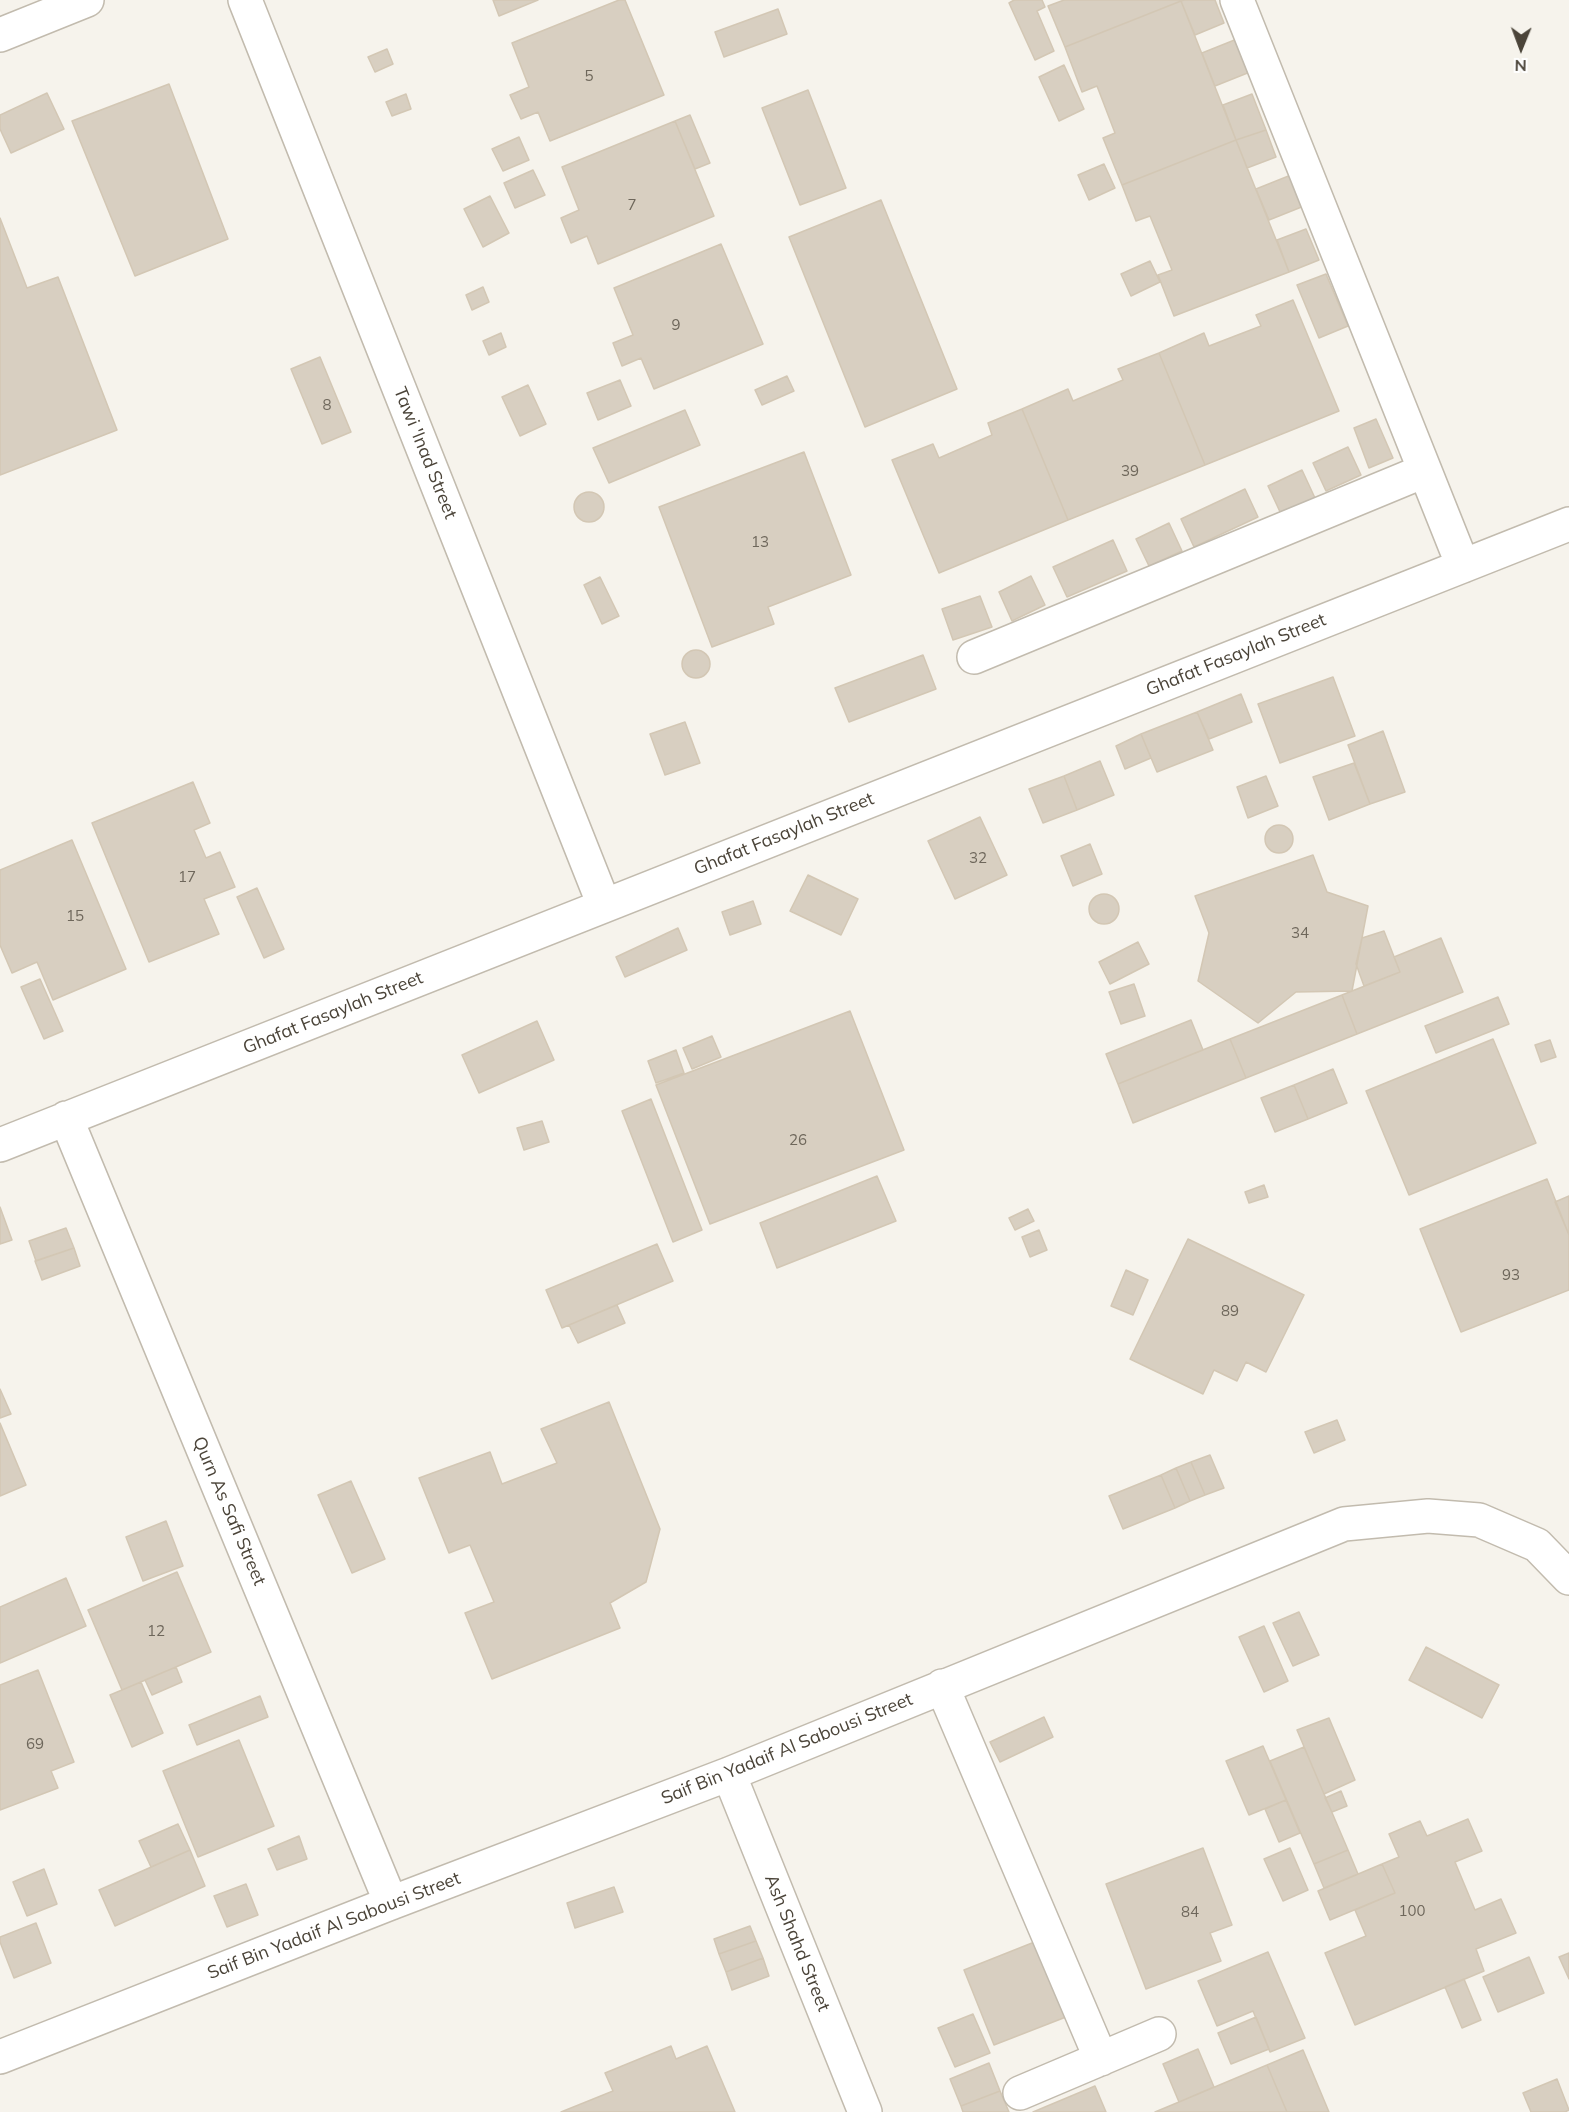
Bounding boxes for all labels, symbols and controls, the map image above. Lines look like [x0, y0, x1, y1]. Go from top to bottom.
north arrow [1491, 18, 1551, 78]
text: N [1514, 56, 1527, 76]
house number: 5 [585, 67, 593, 85]
house number: 7 [628, 196, 636, 214]
house number: 9 [672, 316, 680, 334]
street label: Tawi 'Inad Street [389, 384, 461, 522]
house number: 8 [323, 396, 331, 414]
house number: 39 [1121, 462, 1139, 480]
house number: 13 [751, 533, 769, 551]
street label: Ghafat Fasaylah Street [1143, 609, 1329, 701]
street label: Ghafat Fasaylah Street [691, 788, 877, 880]
house number: 32 [969, 849, 987, 867]
house number: 17 [178, 868, 196, 886]
house number: 15 [66, 907, 84, 925]
house number: 34 [1291, 924, 1309, 942]
street label: Ghafat Fasaylah Street [240, 967, 426, 1059]
house number: 26 [789, 1131, 807, 1149]
house number: 93 [1502, 1266, 1520, 1284]
house number: 89 [1221, 1302, 1239, 1320]
street label: Qurn As Safi Street [188, 1433, 270, 1589]
house number: 12 [147, 1622, 165, 1640]
street label: Saif Bin Yadaif Al Sabousi Street [658, 1689, 916, 1809]
house number: 69 [26, 1735, 44, 1753]
street label: Saif Bin Yadaif Al Sabousi Street [204, 1868, 464, 1984]
street label: Ash Shahd Street [760, 1871, 834, 2015]
house number: 100 [1399, 1902, 1425, 1920]
house number: 84 [1181, 1903, 1199, 1921]

